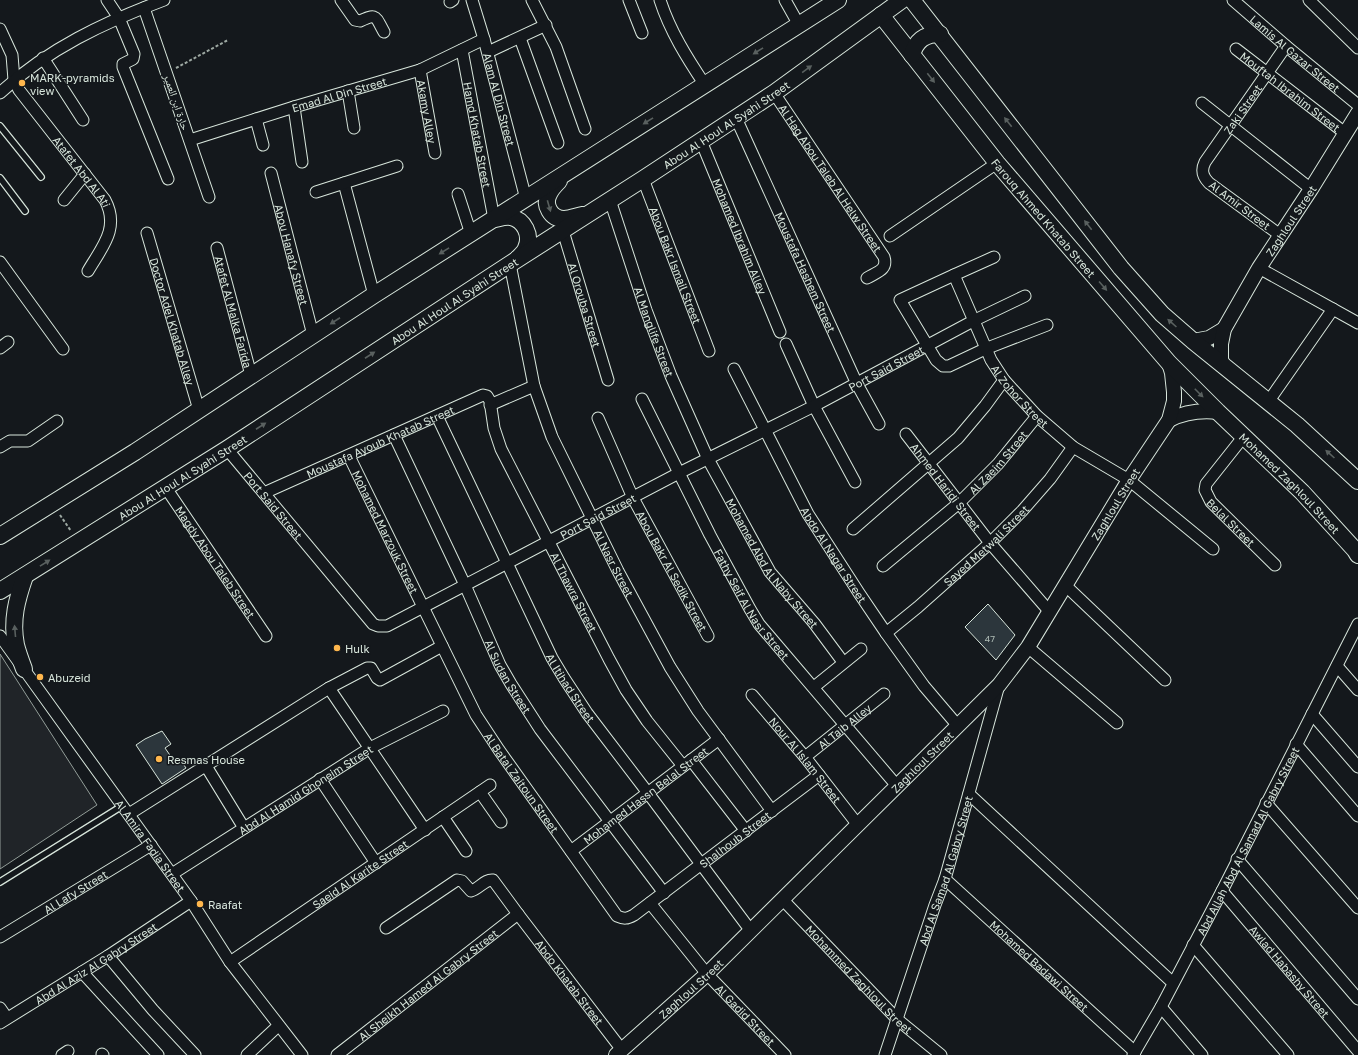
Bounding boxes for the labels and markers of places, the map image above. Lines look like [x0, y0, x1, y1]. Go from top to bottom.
place label: MARK-pyramids view [30, 71, 115, 97]
marker: MARK-pyramids view [17, 78, 27, 88]
place label: Hulk [345, 642, 370, 655]
marker: Hulk [332, 643, 342, 653]
place label: Abuzeid [48, 671, 91, 684]
marker: Abuzeid [35, 672, 45, 682]
place label: Resmas House [167, 753, 245, 766]
marker: Resmas House [154, 754, 164, 764]
place label: Raafat [208, 898, 242, 911]
marker: Raafat [195, 899, 205, 909]

